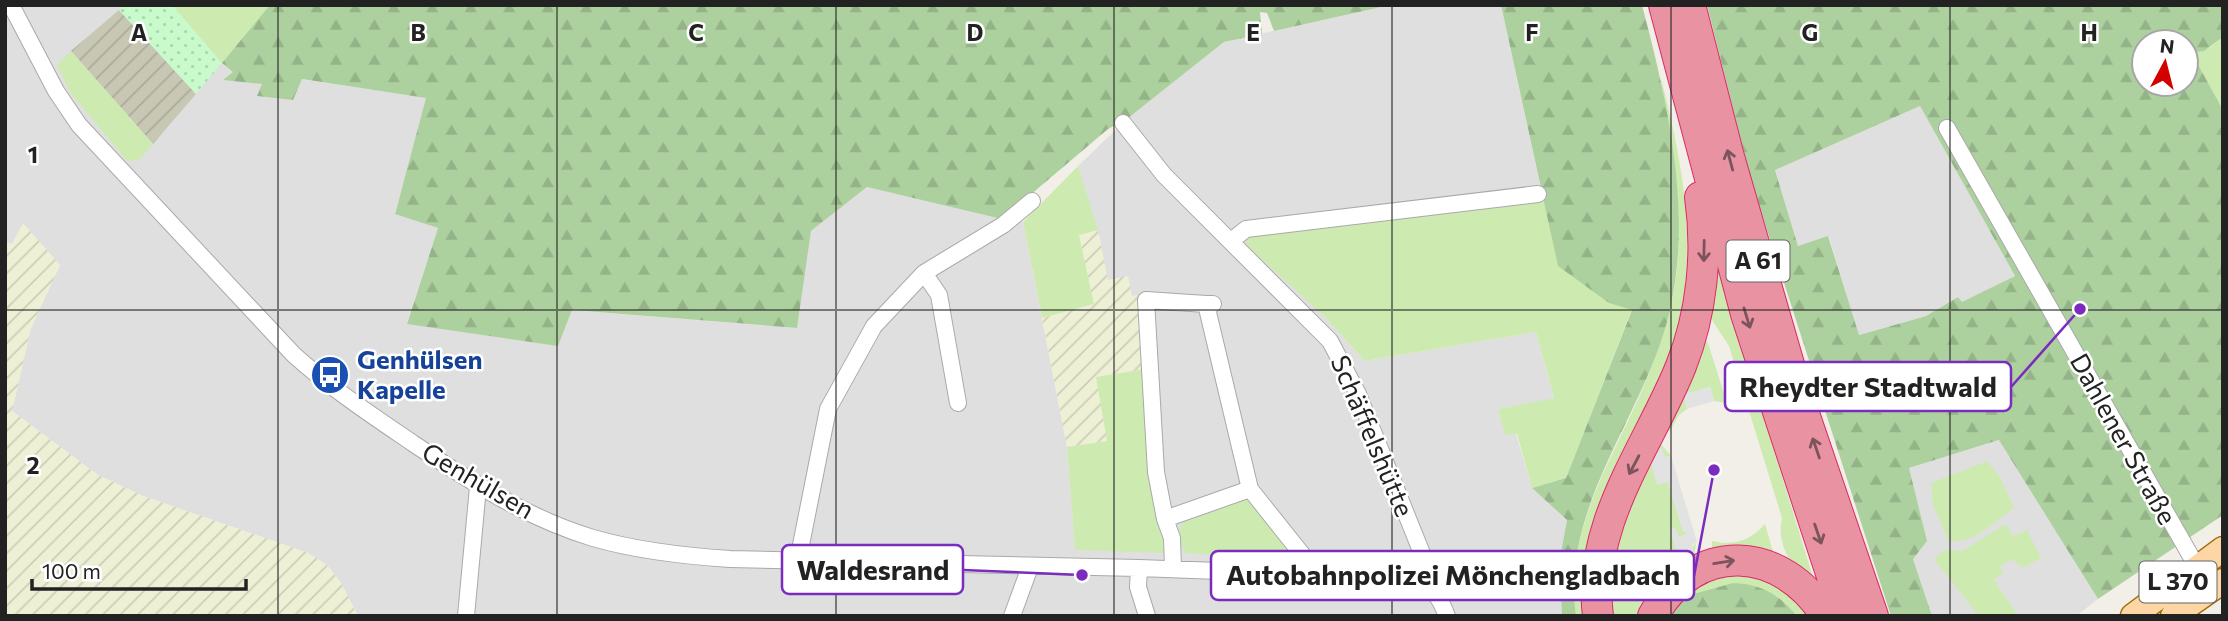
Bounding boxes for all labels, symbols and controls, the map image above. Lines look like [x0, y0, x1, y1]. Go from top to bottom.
text: A [131, 18, 148, 46]
text: B [410, 18, 426, 46]
text: C [688, 18, 704, 46]
text: D [967, 18, 984, 46]
text: E [1246, 18, 1260, 46]
text: F [1525, 18, 1539, 46]
text: G [1802, 18, 1818, 46]
text: H [2080, 18, 2098, 46]
north arrow [2130, 28, 2200, 98]
text: N [2159, 33, 2176, 58]
text: 1 [28, 140, 38, 168]
one-way arrow [1723, 149, 1736, 171]
one-way arrow [1697, 239, 1710, 262]
road number: A 61 [1726, 240, 1790, 282]
one-way arrow [1742, 306, 1755, 328]
place label: Genhülsen Kapelle [357, 343, 483, 404]
street label: Dahlener Straße [2065, 347, 2184, 529]
street label: Schäffelshütte [1325, 350, 1421, 521]
bus stop icon: Genhülsen Kapelle [309, 354, 351, 396]
callout: Rheydter Stadtwald [1725, 362, 2011, 411]
text: Rheydter Stadtwald [1739, 369, 1997, 403]
street label: Genhülsen [417, 435, 540, 524]
one-way arrow [1809, 437, 1822, 459]
text: 2 [26, 451, 40, 479]
one-way arrow [1626, 454, 1640, 475]
one-way arrow [1813, 522, 1825, 544]
callout: Waldesrand [782, 545, 963, 594]
scale bar [32, 548, 245, 592]
callout: Autobahnpolizei Mönchengladbach [1211, 551, 1694, 600]
text: Waldesrand [797, 552, 949, 586]
one-way arrow [1712, 555, 1734, 568]
text: Autobahnpolizei Mönchengladbach [1226, 557, 1680, 591]
text: 100 m [42, 558, 101, 583]
road number: L 370 [2140, 562, 2216, 602]

